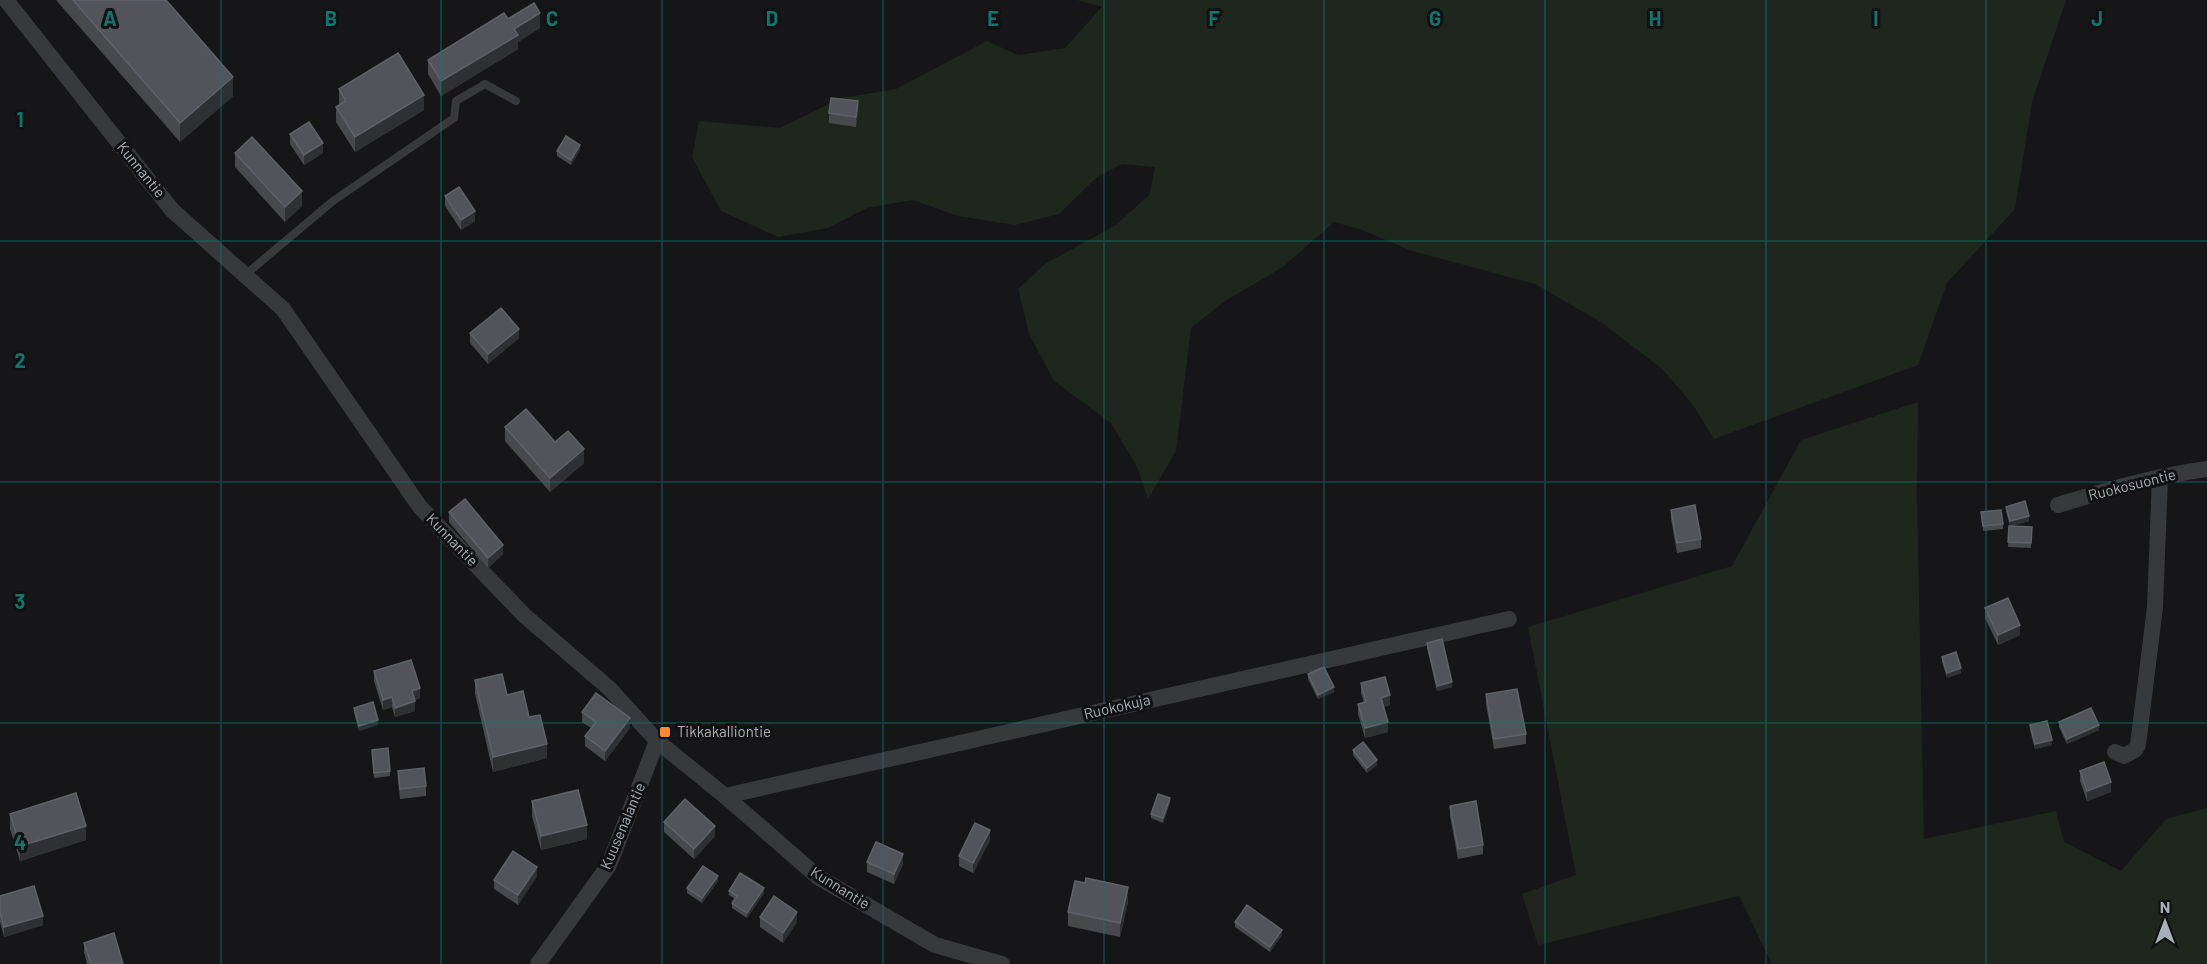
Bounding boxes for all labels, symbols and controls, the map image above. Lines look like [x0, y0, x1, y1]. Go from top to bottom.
text: A [103, 6, 117, 30]
text: B [325, 6, 337, 30]
text: C [546, 6, 558, 30]
text: D [766, 6, 778, 30]
text: E [987, 6, 999, 30]
text: F [1208, 6, 1220, 30]
text: G [1429, 6, 1441, 30]
text: H [1649, 6, 1661, 30]
text: I [1873, 6, 1879, 30]
text: J [2091, 6, 2103, 30]
text: 1 [16, 107, 24, 131]
street label: Kunnantie [114, 138, 170, 201]
text: 2 [14, 348, 26, 372]
street label: Ruokosuontie [2086, 464, 2177, 504]
street label: Kunnantie [423, 509, 482, 569]
text: 3 [15, 589, 25, 613]
street label: Ruokokuja [1082, 690, 1152, 722]
place label: Tikkakalliontie [677, 722, 771, 740]
marker: Tikkakalliontie [658, 725, 672, 739]
street label: Kuusenalantie [596, 779, 648, 872]
text: 4 [14, 830, 26, 854]
street label: Kunnantie [808, 862, 873, 912]
north arrow [2135, 892, 2195, 952]
text: N [2160, 897, 2170, 916]

